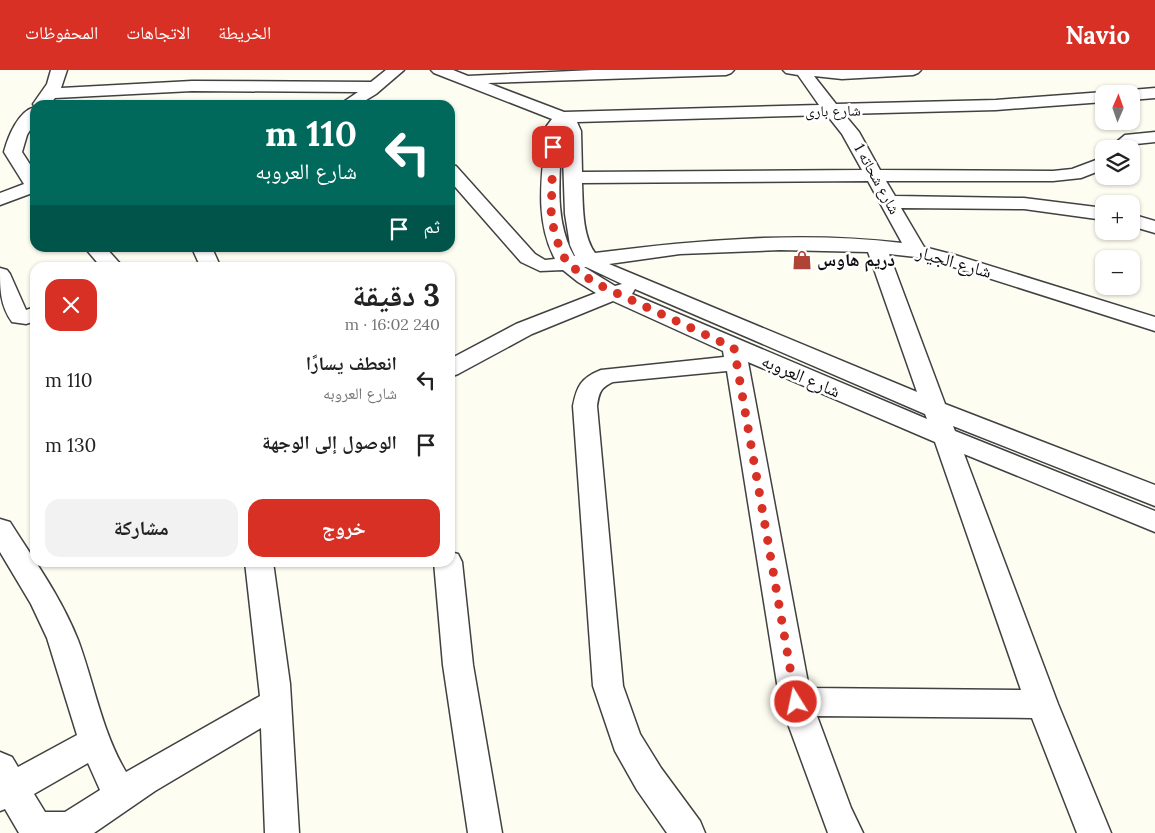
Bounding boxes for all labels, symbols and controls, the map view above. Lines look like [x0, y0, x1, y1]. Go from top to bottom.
text: Navio [1065, 20, 1130, 51]
text: المحفوظات [25, 21, 98, 44]
text: الاتجاهات [126, 21, 190, 44]
text: الخريطة [218, 21, 271, 44]
north arrow [1095, 85, 1140, 130]
map controls [1095, 85, 1140, 295]
street label: شارع بارى [805, 101, 861, 121]
text: 110 m [265, 111, 357, 156]
icon: left [375, 120, 440, 185]
pin [532, 126, 574, 168]
icon: arrive [539, 133, 567, 161]
street label: شارع شحاته 1 [849, 140, 905, 218]
button: layers [1095, 140, 1140, 185]
text: شارع العروبه [255, 157, 357, 185]
button: + [1095, 195, 1140, 240]
text: ثم [423, 214, 440, 238]
icon: arrive [385, 215, 413, 243]
street label: شارع الجيار [913, 240, 994, 283]
place label: دريم هاوس [817, 248, 895, 272]
shop icon: دريم هاوس [791, 249, 813, 271]
button: − [1095, 250, 1140, 295]
text: 3 دقيقة [352, 276, 440, 314]
button: close [45, 279, 97, 331]
text: 240 m · 16:02 [345, 314, 440, 334]
street label: شارع العروبه [758, 349, 844, 402]
text: انعطف يسارًا [306, 351, 397, 375]
icon: left [412, 366, 440, 394]
text: 110 m [45, 368, 93, 392]
text: شارع العروبه [323, 383, 397, 403]
text: الوصول إلى الوجهة [262, 430, 397, 454]
icon: arrive [412, 431, 440, 459]
text: 130 m [45, 433, 96, 457]
button: مشاركة [45, 499, 238, 557]
button: خروج [248, 499, 440, 557]
position arrow [769, 675, 821, 727]

